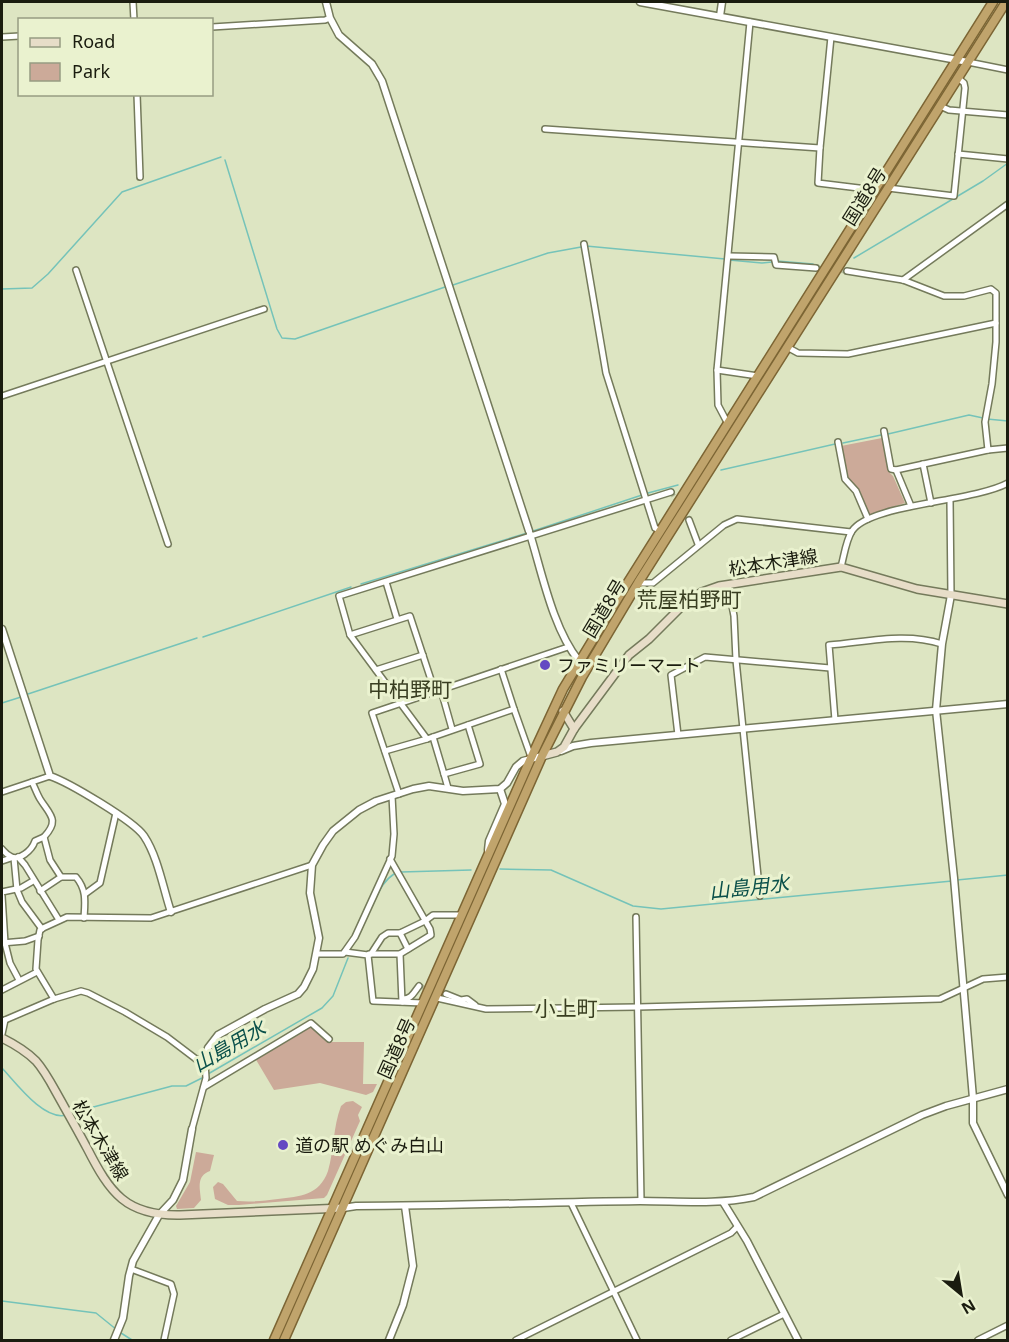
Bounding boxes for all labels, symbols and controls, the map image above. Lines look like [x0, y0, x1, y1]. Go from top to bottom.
legend [18, 18, 213, 96]
text: Road [72, 29, 115, 53]
text: Park [72, 59, 110, 83]
street label: 国道8号 [837, 162, 891, 230]
street label: 松本木津線 [727, 543, 819, 581]
street label: 国道8号 [577, 574, 631, 642]
district label: 荒屋柏野町 [637, 585, 742, 613]
place label: ファミリーマート [557, 653, 701, 677]
marker: ファミリーマート [538, 658, 552, 672]
district label: 中柏野町 [368, 675, 452, 703]
water label: 山島用水 [708, 869, 792, 905]
district label: 小上町 [535, 994, 598, 1022]
water label: 山島用水 [188, 1013, 272, 1078]
street label: 国道8号 [372, 1014, 420, 1082]
street label: 松本木津線 [68, 1095, 134, 1185]
place label: 道の駅 めぐみ白山 [295, 1133, 444, 1157]
marker: 道の駅 めぐみ白山 [276, 1138, 290, 1152]
north arrow [931, 1264, 991, 1324]
text: N [957, 1294, 980, 1320]

